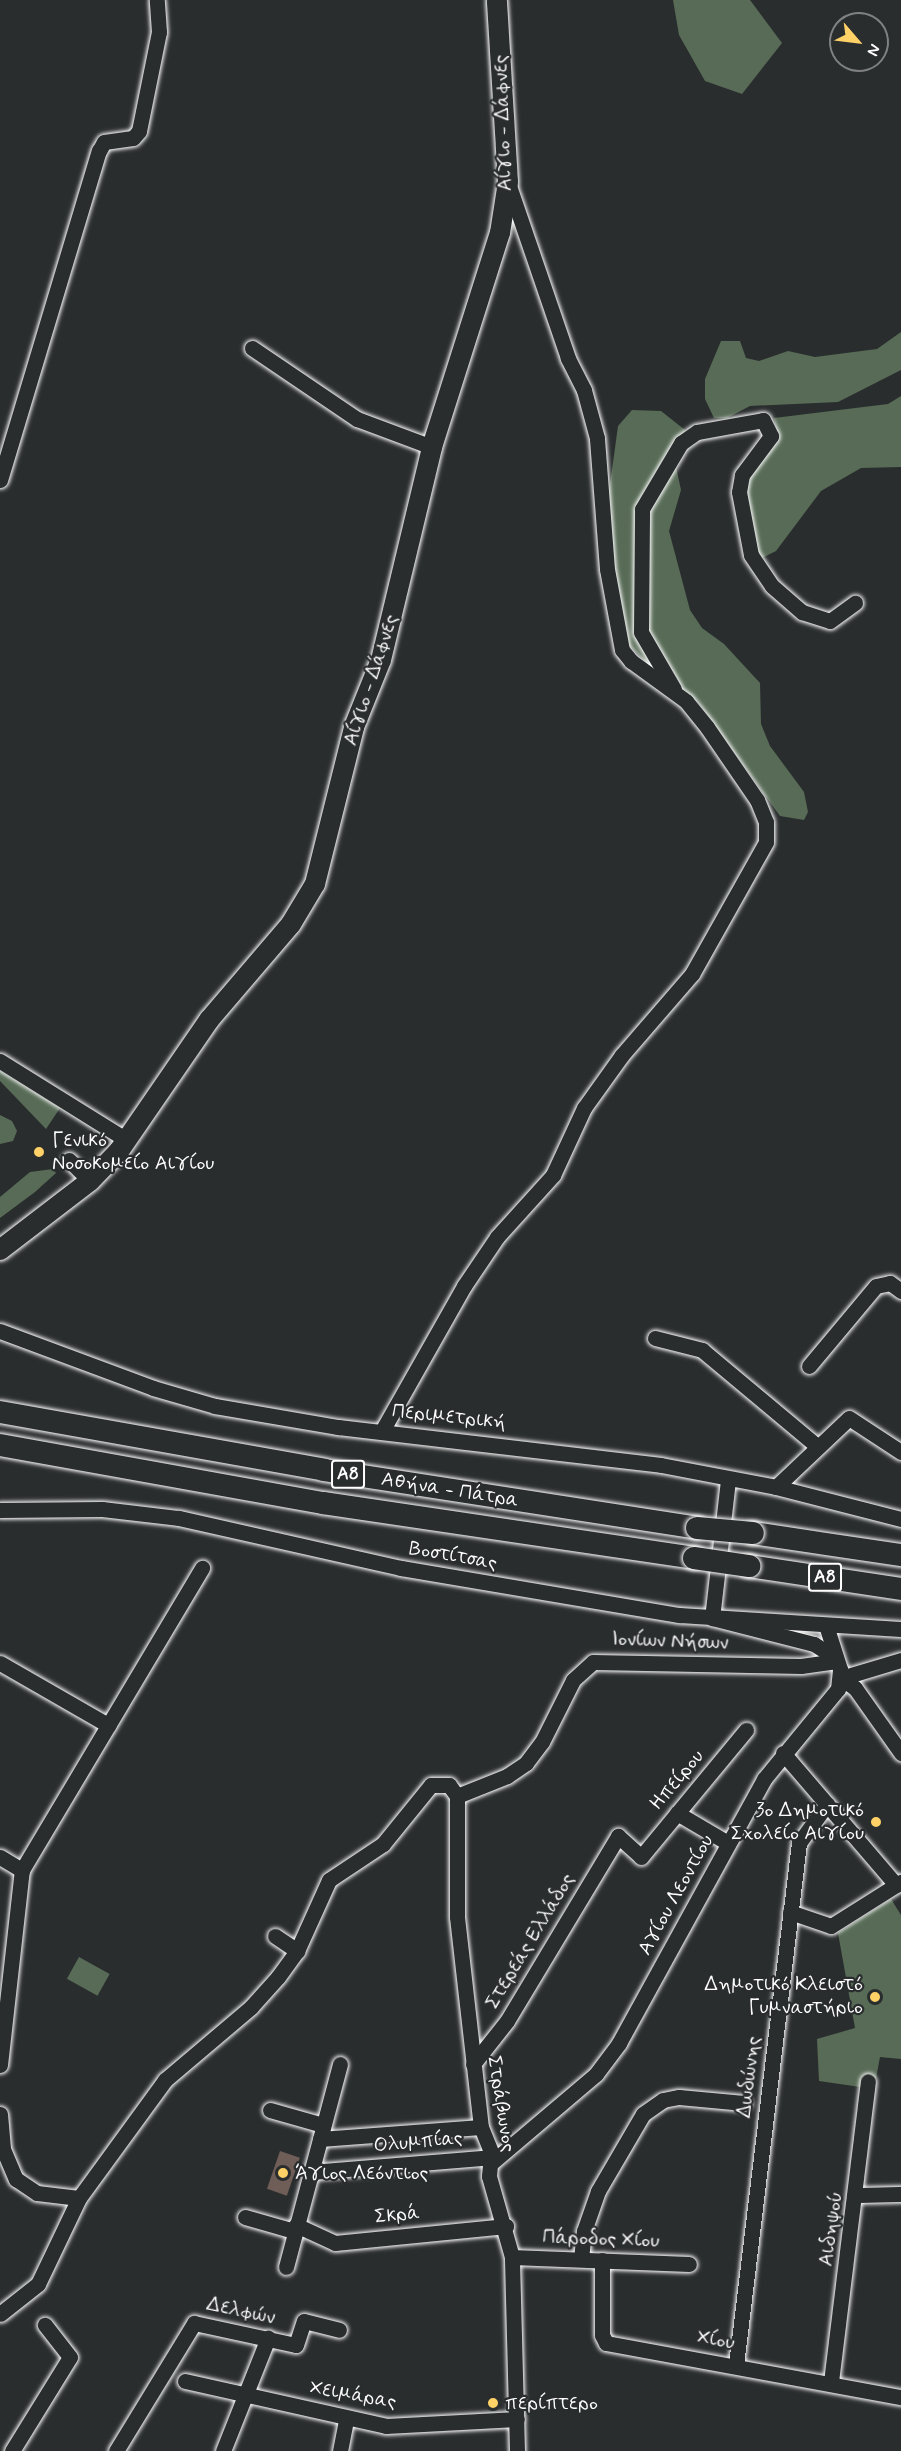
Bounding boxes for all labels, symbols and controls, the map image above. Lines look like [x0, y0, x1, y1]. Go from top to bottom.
north arrow [829, 12, 889, 72]
text: N [862, 40, 885, 59]
street label: Αίγιο - Δάφνες [489, 54, 517, 192]
street label: Αίγιο - Δάφνες [338, 611, 404, 749]
place label: Γενικό Νοσοκομείο Αιγίου [52, 1128, 214, 1175]
marker: Γενικό Νοσοκομείο Αιγίου [30, 1143, 48, 1161]
street label: Περιμετρική [391, 1399, 507, 1435]
road number: Α8 [330, 1459, 366, 1489]
street label: Αθήνα - Πάτρα [380, 1467, 520, 1513]
street label: Βοστίτσας [407, 1536, 499, 1576]
road number: Α8 [807, 1562, 843, 1592]
street label: Ιονίων Νήσων [611, 1627, 729, 1655]
street label: Ηπείρου [645, 1745, 709, 1815]
place label: 3ο Δημοτικό Σχολείο Αιγίου [731, 1798, 864, 1845]
marker: 3ο Δημοτικό Σχολείο Αιγίου [869, 1815, 883, 1829]
street label: Αγίου Λεοντίου [633, 1831, 719, 1959]
street label: Στερεάς Ελλάδος [480, 1869, 580, 2013]
place label: Δημοτικό Κλειστό Γυμναστήριο [705, 1973, 863, 2020]
marker: Δημοτικό Κλειστό Γυμναστήριο [868, 1990, 882, 2004]
street label: Δωδώνης [732, 2035, 766, 2119]
street label: Στράβωνος [482, 2054, 520, 2154]
street label: Ολυμπίας [372, 2126, 464, 2158]
place label: Άγιος Λεόντιος [295, 2161, 428, 2185]
marker: Άγιος Λεόντιος [276, 2166, 290, 2180]
street label: Αιδηψού [814, 2190, 848, 2268]
street label: Σκρά [373, 2201, 421, 2229]
street label: Πάροδος Χίου [542, 2225, 660, 2253]
street label: Δελφών [205, 2292, 277, 2330]
street label: Χίου [695, 2325, 737, 2355]
street label: Χειμάρας [308, 2376, 398, 2414]
place label: περίπτερο [505, 2391, 598, 2415]
marker: περίπτερο [486, 2396, 500, 2410]

